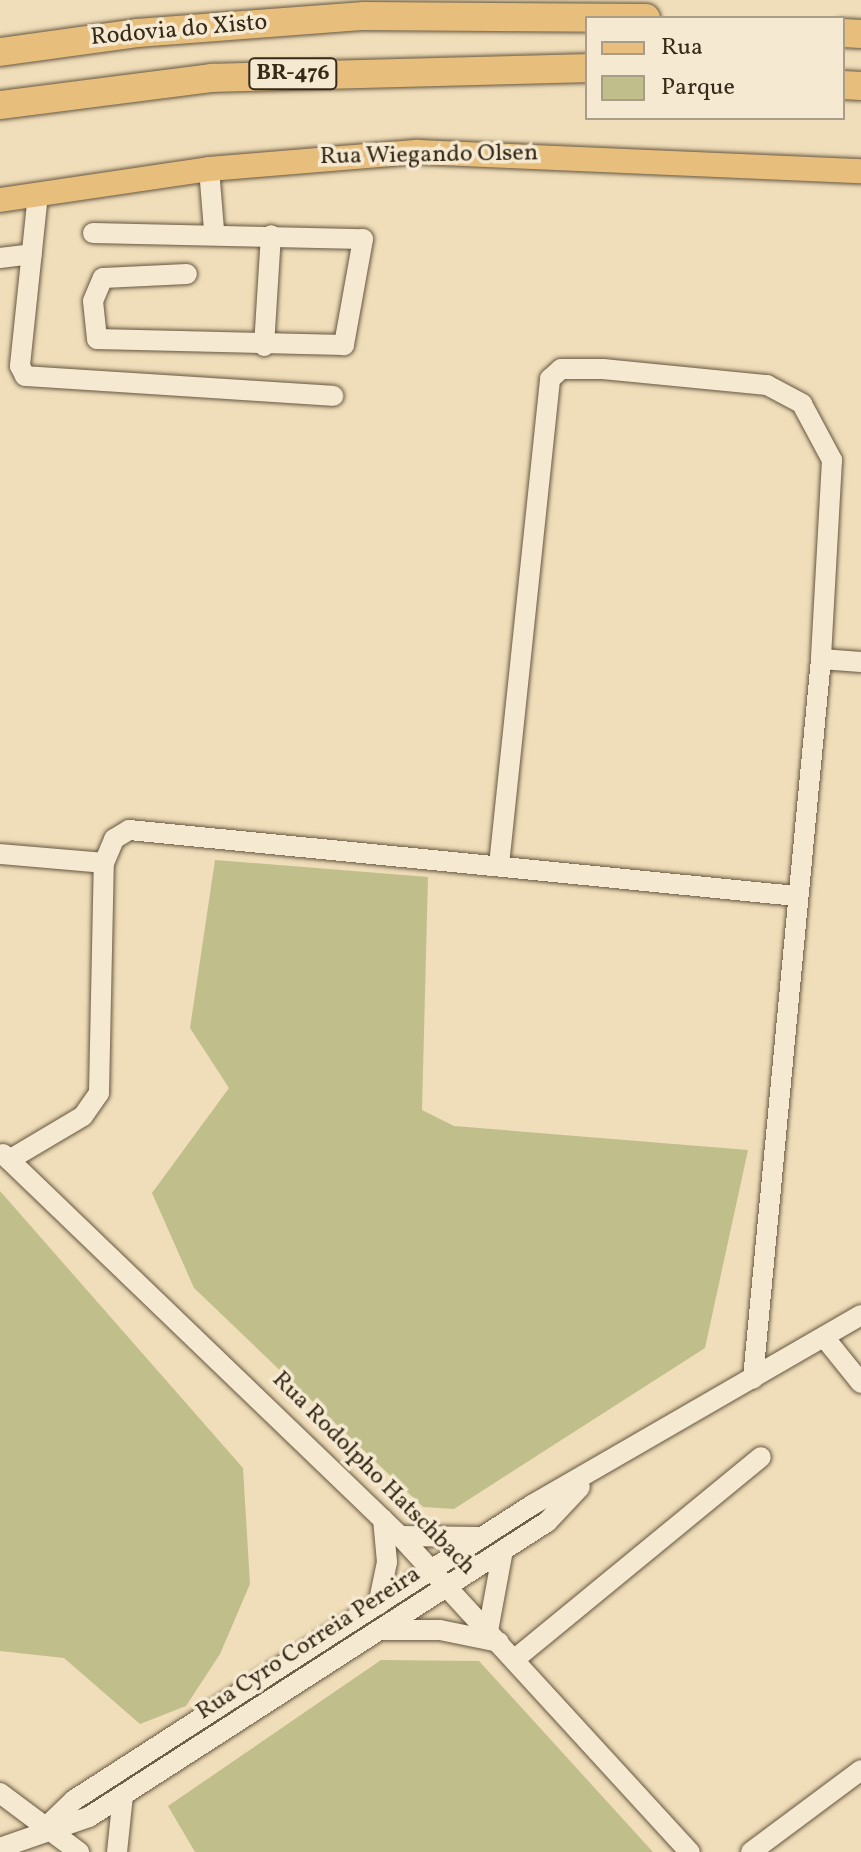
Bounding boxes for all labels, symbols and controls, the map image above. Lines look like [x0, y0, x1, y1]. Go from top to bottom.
street label: Rodovia do Xisto [90, 9, 268, 53]
legend [585, 16, 845, 120]
text: Rua [661, 31, 703, 65]
road number: BR-476 [247, 56, 339, 92]
text: Parque [661, 71, 735, 105]
street label: Rua Wiegando Olsen [319, 140, 539, 172]
street label: Rua Rodolpho Hatschbach [265, 1366, 481, 1582]
street label: Rua Cyro Correia Pereira [192, 1561, 426, 1727]

